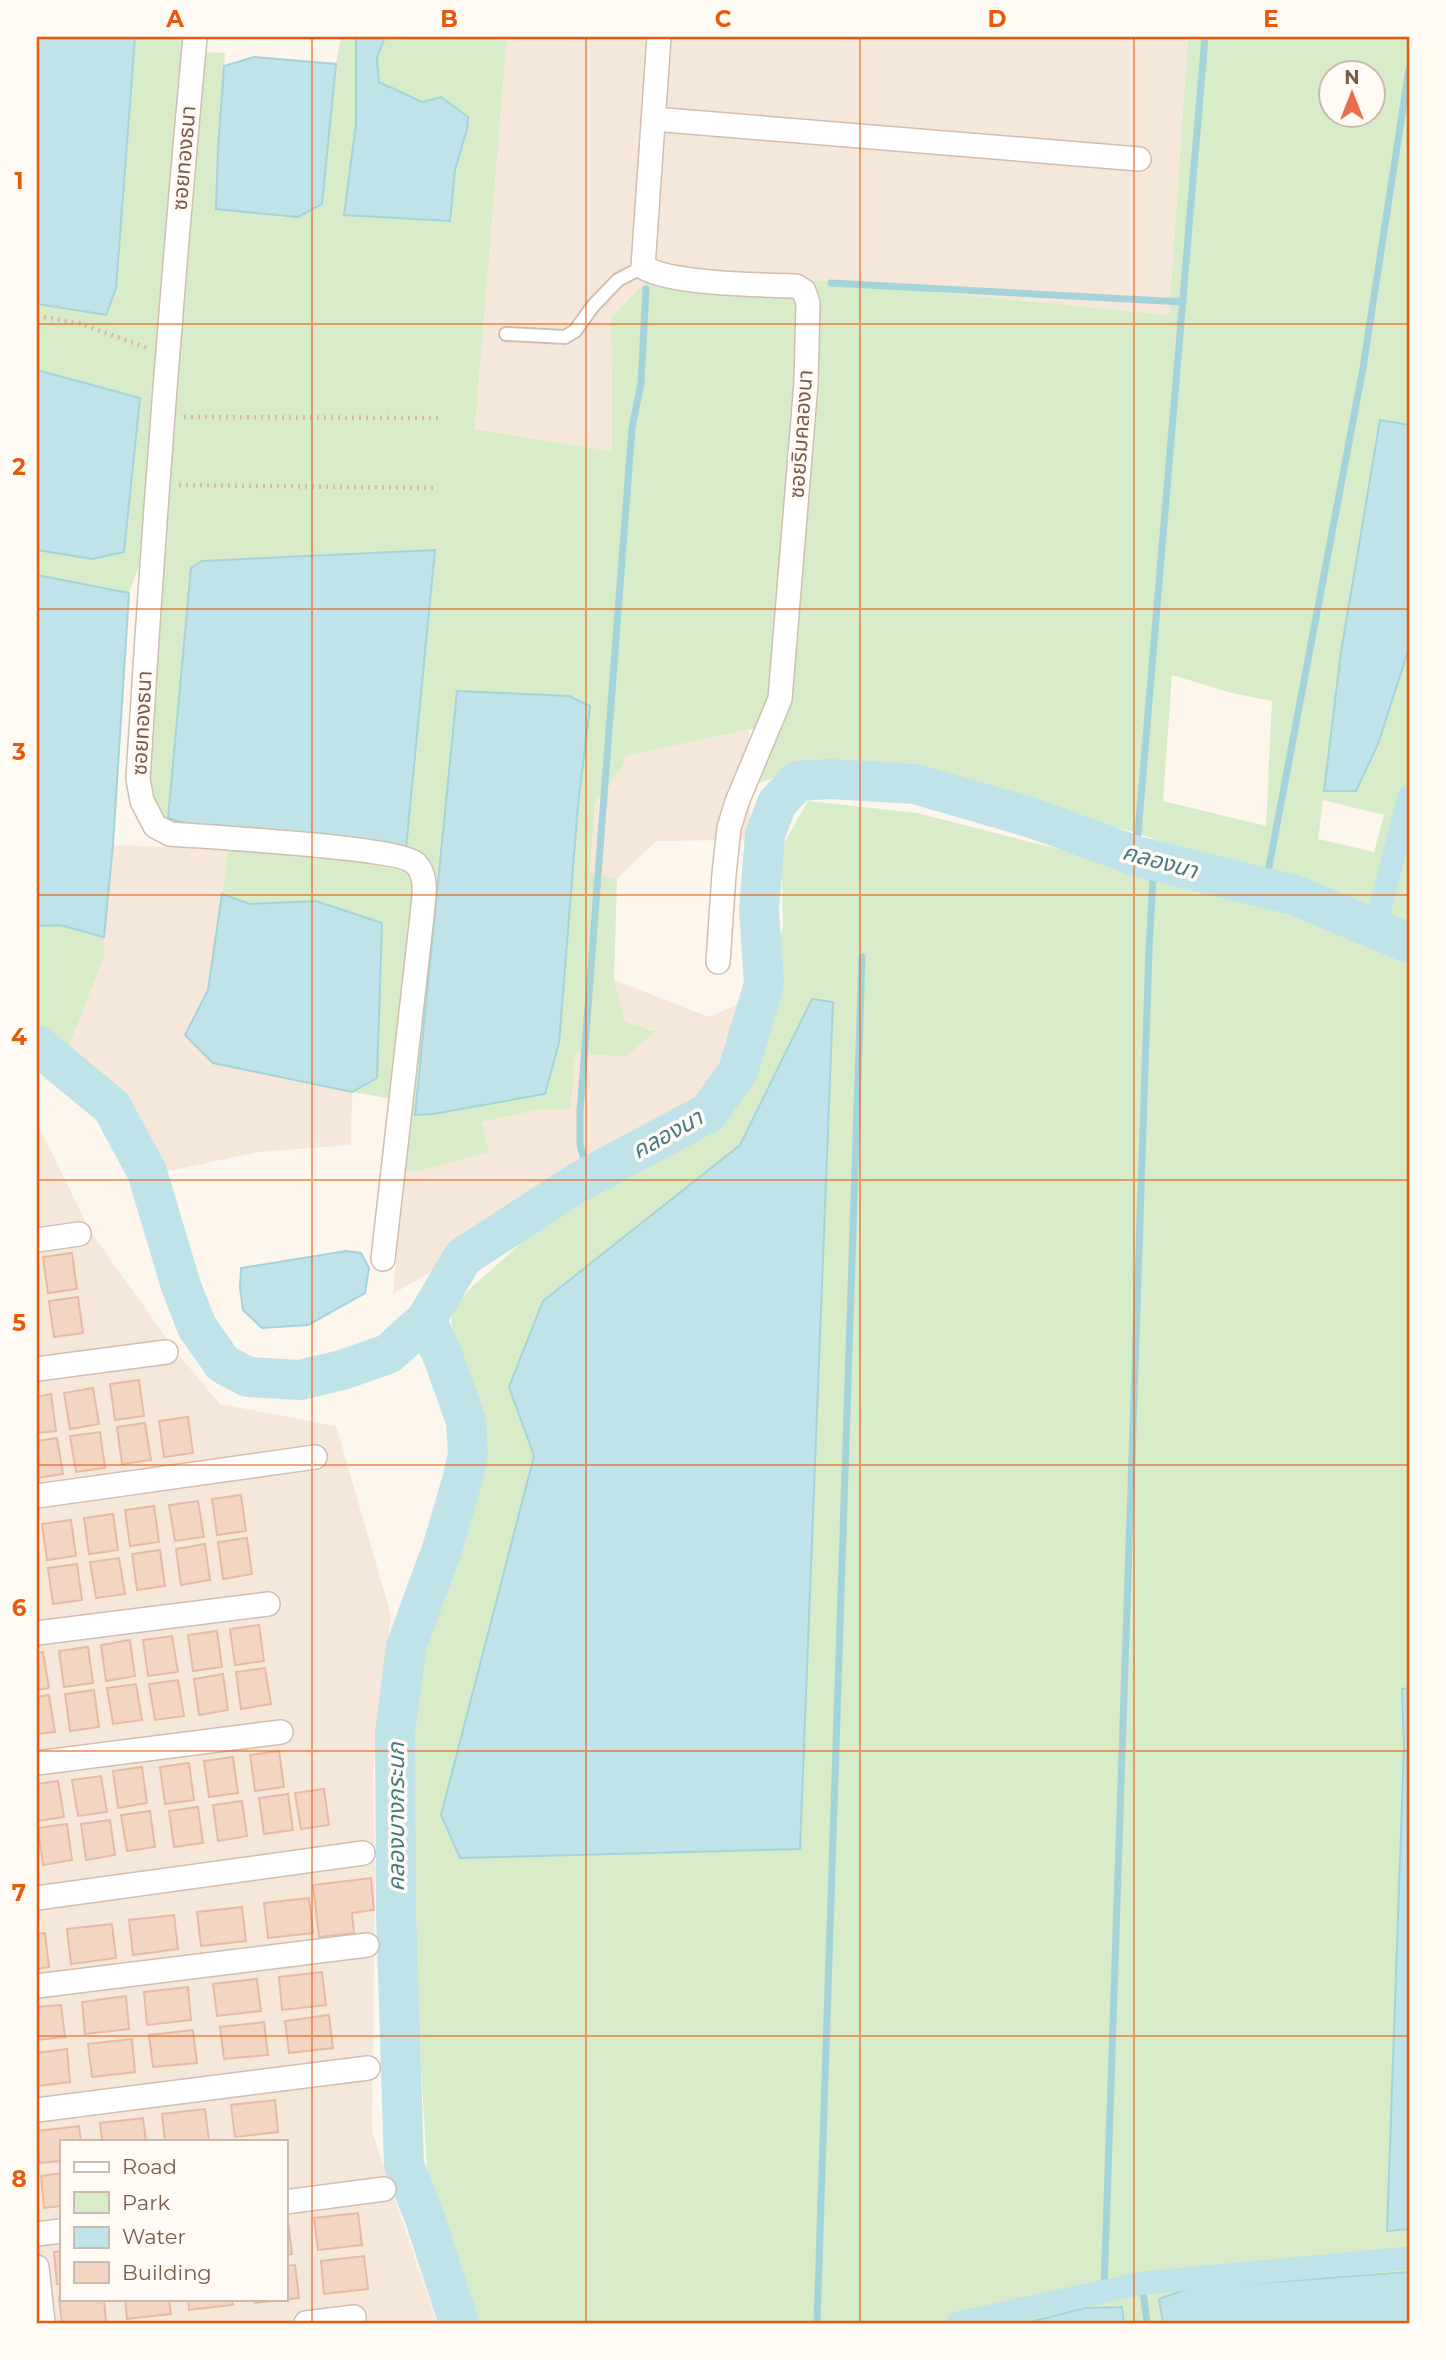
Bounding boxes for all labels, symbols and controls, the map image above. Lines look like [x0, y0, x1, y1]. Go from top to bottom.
text: A [165, 5, 184, 33]
text: B [440, 5, 458, 33]
text: C [715, 5, 732, 33]
text: D [988, 5, 1007, 33]
text: E [1263, 5, 1279, 33]
north arrow [1316, 60, 1386, 130]
text: N [1344, 66, 1360, 89]
street label: ซอยทองธนา [166, 104, 201, 211]
text: 1 [14, 167, 24, 195]
street label: ซอยริมคลองนา [784, 369, 817, 499]
text: 2 [12, 453, 26, 481]
street label: ซอยทองธนา [126, 670, 157, 776]
text: 3 [11, 738, 26, 766]
water label: คลองนา [1120, 838, 1202, 885]
text: 4 [11, 1023, 27, 1051]
water label: คลองนา [627, 1102, 709, 1165]
text: 5 [12, 1309, 26, 1337]
text: 6 [12, 1594, 27, 1622]
water label: คลองบางกระนก [382, 1741, 410, 1892]
text: 7 [12, 1879, 26, 1907]
legend [60, 2140, 287, 2300]
text: Road [122, 2154, 177, 2179]
text: 8 [11, 2165, 27, 2193]
text: Park [122, 2190, 170, 2215]
text: Water [122, 2224, 186, 2249]
text: Building [122, 2260, 212, 2285]

